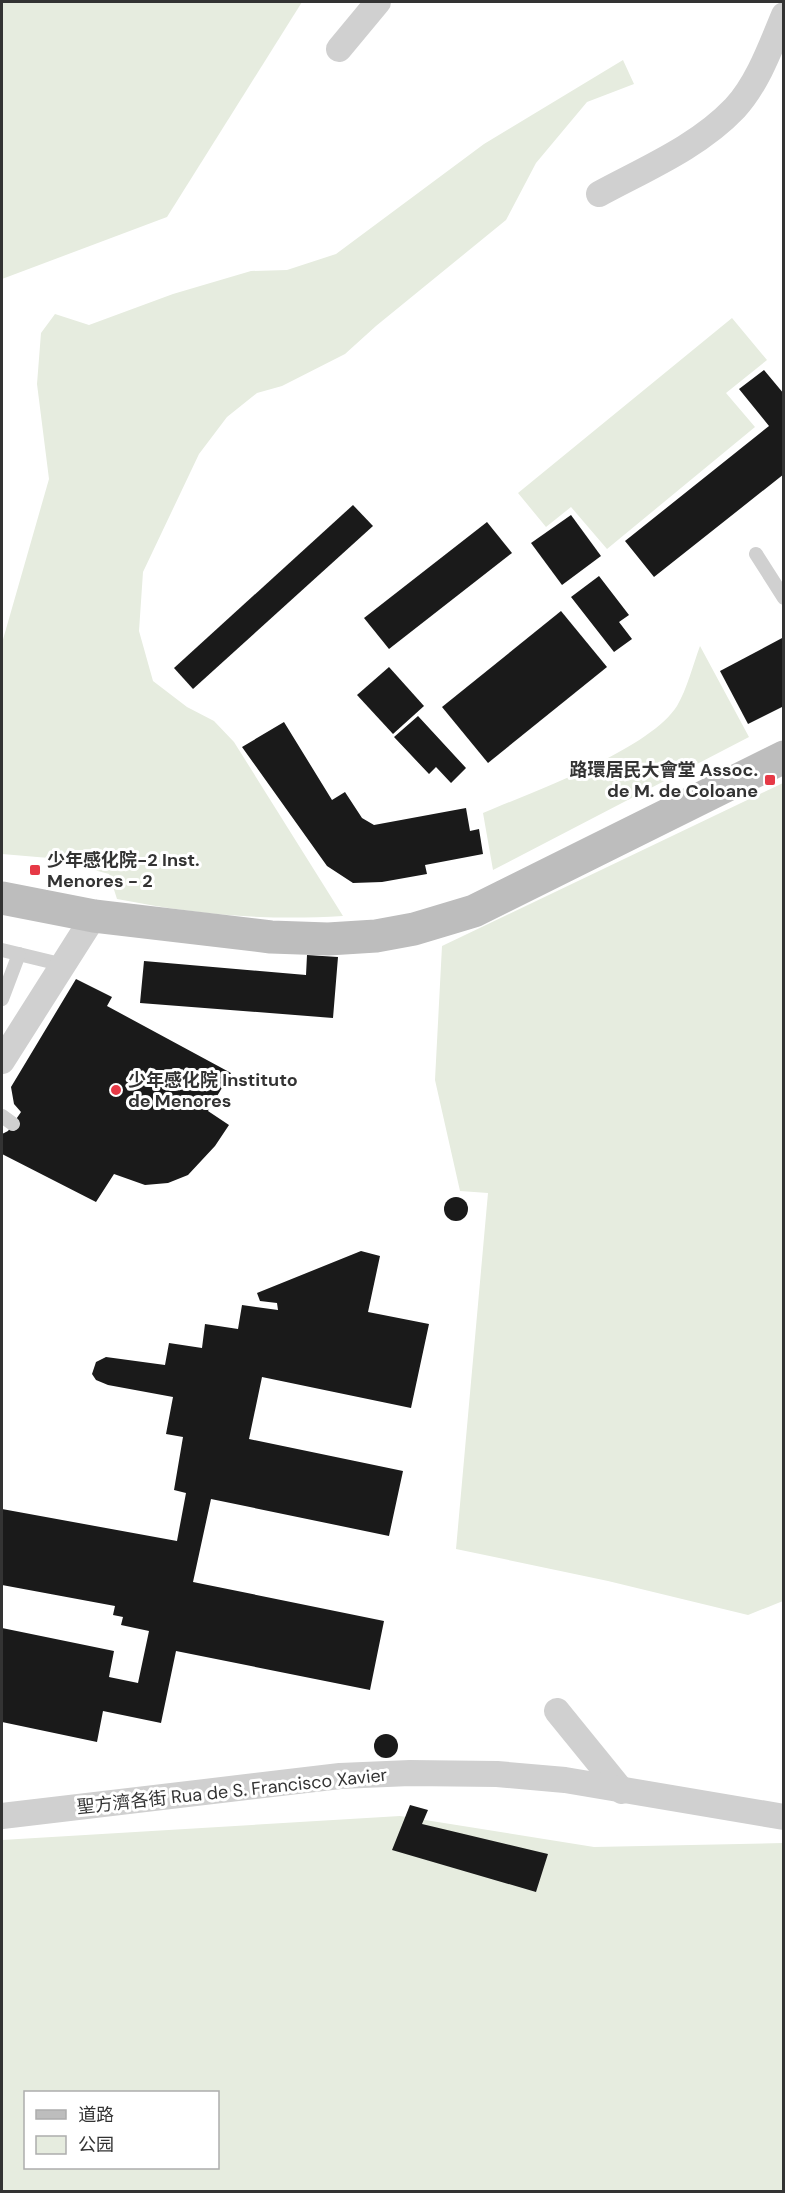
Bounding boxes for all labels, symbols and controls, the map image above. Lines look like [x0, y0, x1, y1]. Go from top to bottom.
place label: 路環居民大會堂 Assoc. de M. de Coloane [569, 758, 758, 803]
marker: 路環居民大會堂 Assoc. de M. de Coloane [763, 773, 777, 787]
place label: 少年感化院-2 Inst. Menores - 2 [47, 848, 200, 893]
marker: 少年感化院-2 Inst. Menores - 2 [28, 863, 42, 877]
place label: 少年感化院 Instituto de Menores [128, 1068, 298, 1113]
marker: 少年感化院 Instituto de Menores [109, 1083, 123, 1097]
street label: 聖方濟各街 Rua de S. Francisco Xavier [76, 1763, 389, 1819]
legend [24, 2091, 219, 2169]
text: 道路 [78, 2103, 114, 2127]
text: 公园 [78, 2133, 114, 2157]

